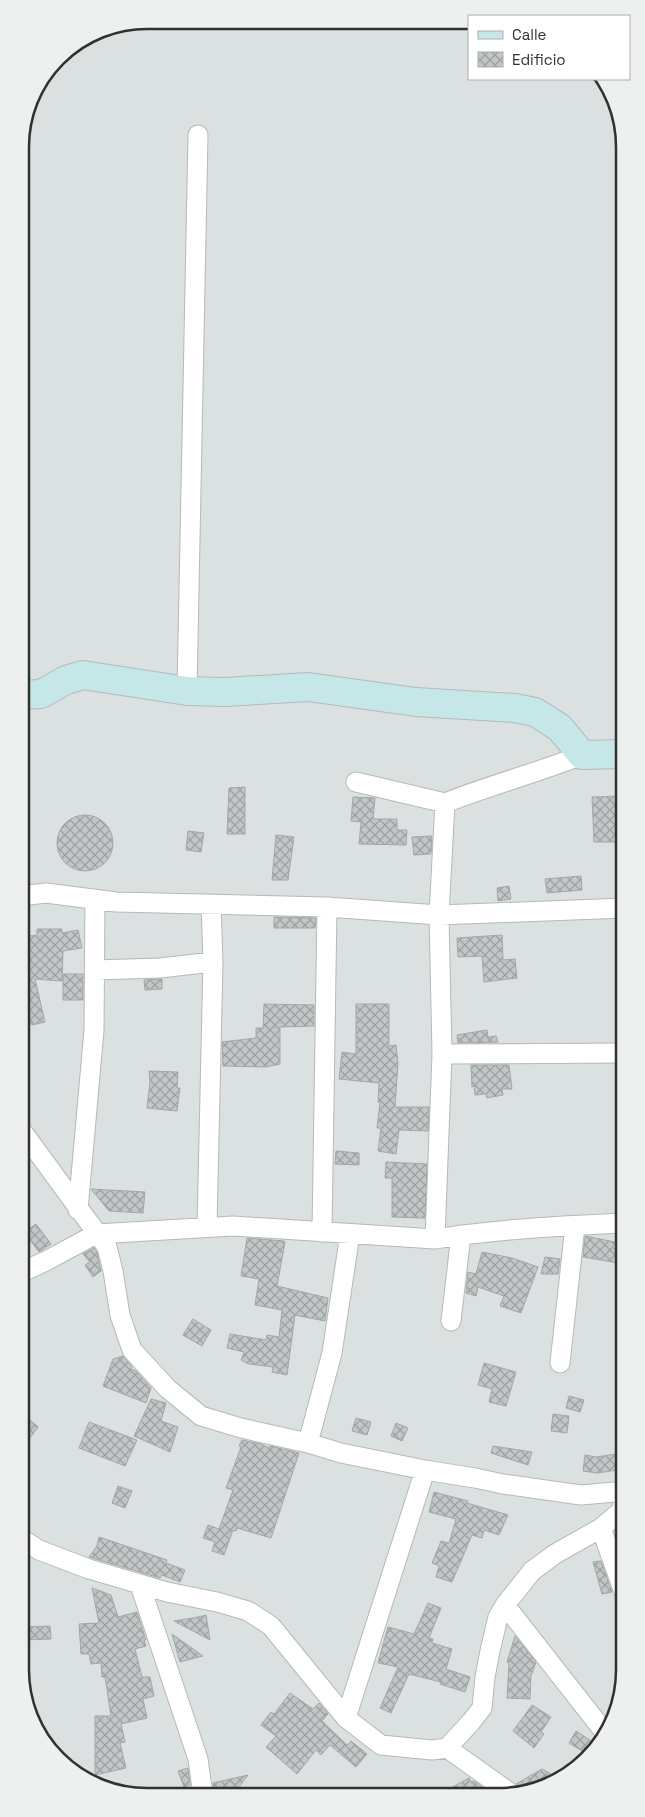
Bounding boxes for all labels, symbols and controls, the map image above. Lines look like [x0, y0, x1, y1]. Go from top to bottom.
legend [468, 15, 630, 80]
text: Calle [512, 25, 547, 44]
text: Edificio [512, 50, 566, 69]

